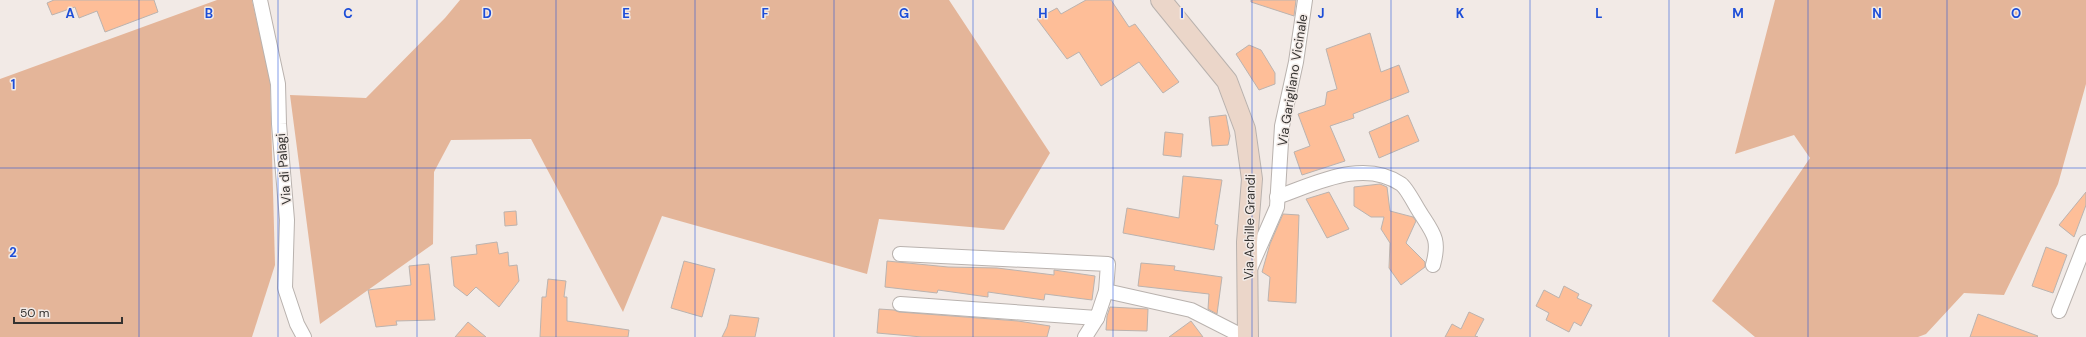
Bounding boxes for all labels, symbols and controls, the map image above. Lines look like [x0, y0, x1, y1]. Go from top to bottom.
text: A [65, 5, 75, 22]
text: B [205, 5, 213, 22]
text: C [343, 5, 353, 22]
text: D [482, 5, 492, 22]
text: E [622, 5, 630, 22]
text: F [761, 5, 769, 22]
text: G [899, 5, 909, 22]
text: H [1038, 5, 1048, 22]
text: I [1180, 5, 1184, 22]
text: J [1317, 5, 1325, 22]
text: K [1456, 5, 1465, 22]
text: L [1595, 5, 1603, 22]
text: M [1732, 5, 1744, 22]
text: N [1872, 5, 1882, 22]
text: O [2011, 5, 2021, 22]
street label: Via Garigliano Vicinale [1274, 13, 1311, 147]
text: 1 [11, 76, 15, 93]
street label: Via di Palagi [272, 132, 295, 205]
street label: Via Achille Grandi [1240, 174, 1259, 280]
text: 2 [9, 244, 17, 261]
scale bar [14, 299, 122, 325]
text: 50 m [20, 305, 49, 321]

